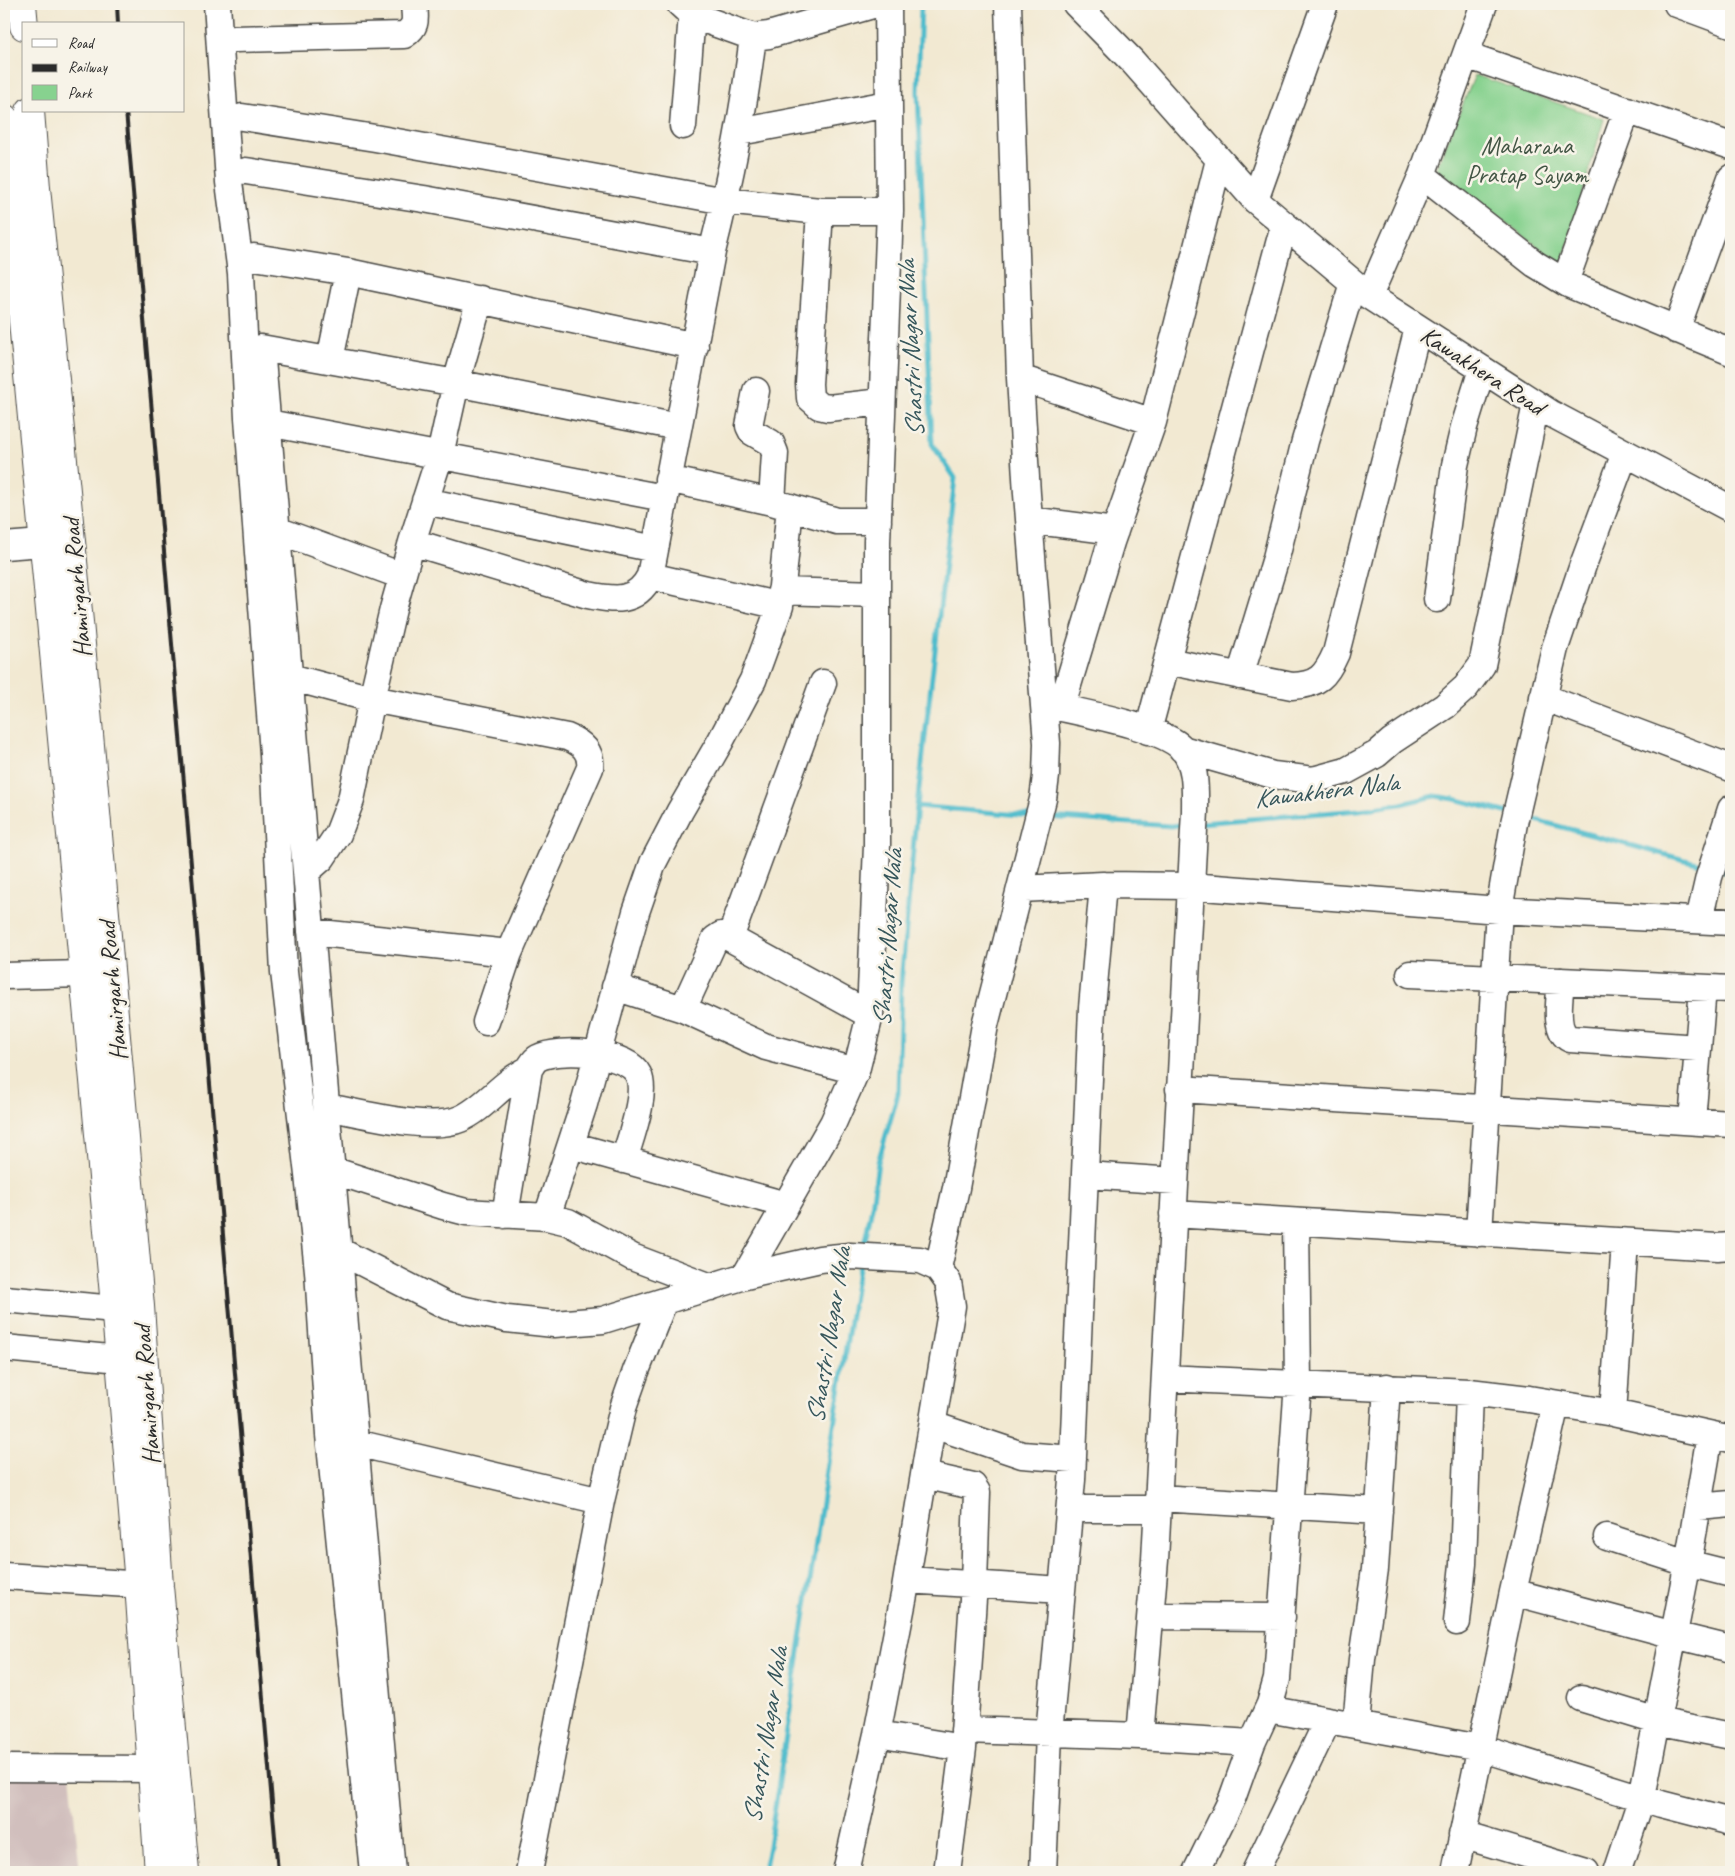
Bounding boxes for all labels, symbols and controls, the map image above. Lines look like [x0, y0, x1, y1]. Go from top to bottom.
legend [22, 22, 185, 112]
text: Road [68, 34, 95, 53]
text: Railway [68, 58, 109, 77]
text: Park [68, 84, 93, 103]
park label: Maharana Pratap Sayam [1466, 130, 1590, 191]
water label: Shastri Nagar Nala [889, 256, 932, 438]
street label: Kawakhera Road [1414, 319, 1554, 425]
street label: Hamirgarh Road [55, 514, 99, 659]
water label: Kawakhera Nala [1252, 765, 1403, 816]
water label: Shastri Nagar Nala [865, 845, 910, 1028]
street label: Hamirgarh Road [91, 917, 135, 1062]
water label: Shastri Nagar Nala [798, 1242, 859, 1425]
street label: Hamirgarh Road [126, 1321, 168, 1466]
water label: Shastri Nagar Nala [735, 1642, 796, 1825]

